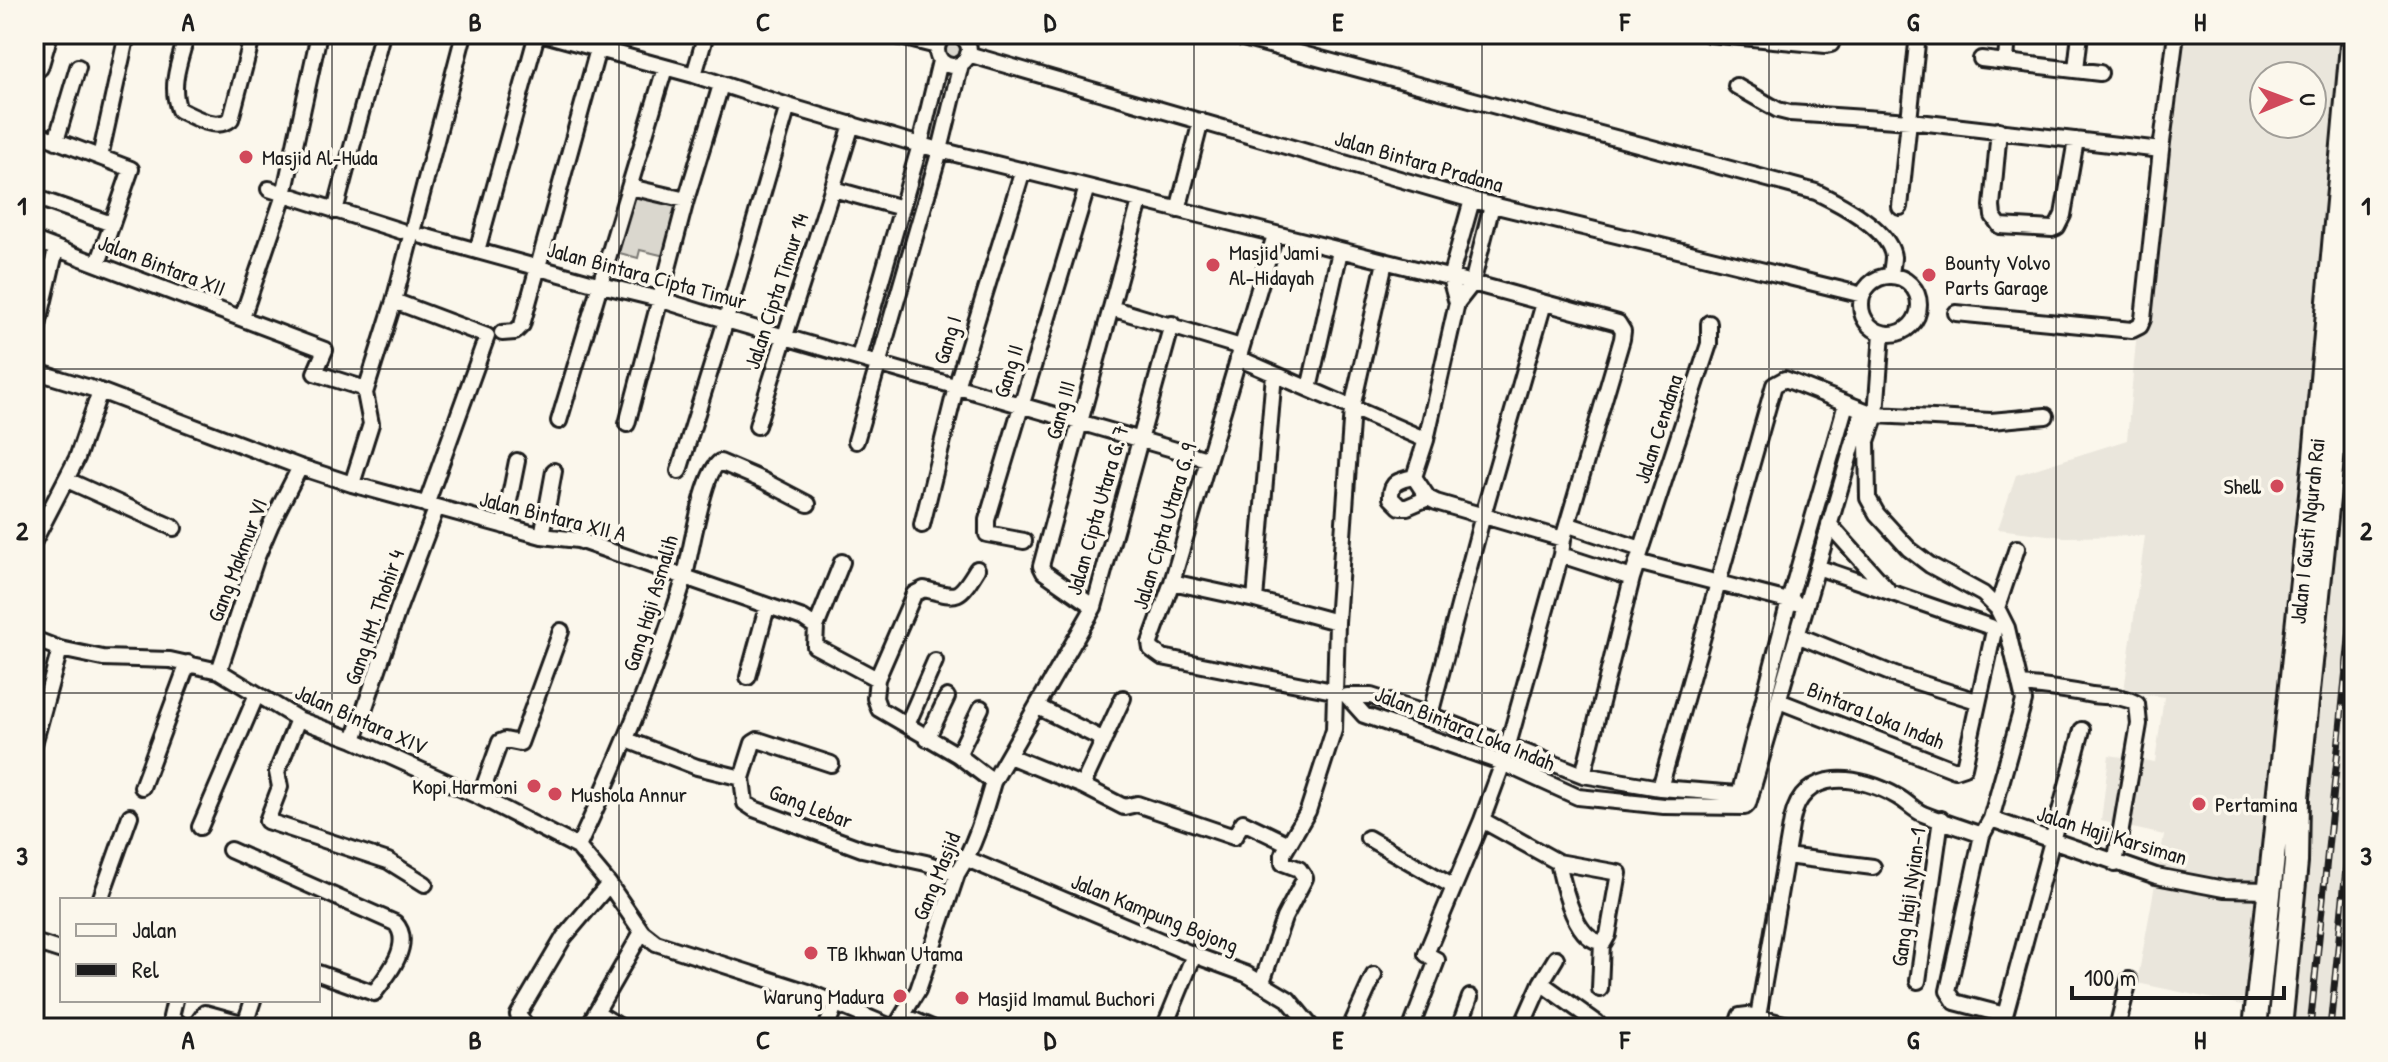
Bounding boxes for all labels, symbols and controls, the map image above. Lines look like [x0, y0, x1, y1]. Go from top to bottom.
text: A [182, 4, 195, 39]
text: B [468, 4, 482, 39]
text: C [756, 4, 770, 39]
text: D [1044, 4, 1057, 39]
text: E [1332, 4, 1344, 39]
text: F [1619, 4, 1631, 39]
text: G [1907, 4, 1920, 39]
text: H [2194, 4, 2206, 39]
north arrow [2248, 60, 2328, 140]
text: U [2293, 93, 2323, 106]
street label: Jalan Bintara Pradana [1331, 123, 1507, 200]
place label: Masjid Al-Huda [262, 142, 378, 172]
marker: Masjid Al-Huda [237, 148, 255, 166]
text: 1 [17, 188, 27, 223]
text: 1 [2361, 188, 2371, 223]
street label: Jalan Cipta Timur 14 [737, 209, 815, 373]
street label: Jalan Bintara XII [94, 227, 230, 303]
street label: Jalan Bintara Cipta Timur [544, 234, 751, 316]
place label: Masjid Jami Al-Hidayah [1229, 237, 1320, 292]
place label: Bounty Volvo Parts Garage [1945, 247, 2051, 302]
marker: Masjid Jami Al-Hidayah [1204, 256, 1222, 274]
marker: Bounty Volvo Parts Garage [1920, 266, 1938, 284]
street label: Gang I [925, 312, 969, 368]
street label: Gang II [986, 341, 1030, 401]
street label: Jalan Cendana [1626, 370, 1690, 487]
street label: Gang III [1038, 377, 1082, 443]
street label: Jalan Cipta Utara G. 7 [1058, 421, 1136, 599]
street label: Jalan I Gusti Ngurah Rai [2282, 436, 2332, 626]
street label: Jalan Cipta Utara G. 9 [1124, 439, 1204, 613]
place label: Shell [2223, 471, 2262, 501]
marker: Shell [2268, 477, 2286, 495]
street label: Jalan Bintara XII A [477, 483, 630, 549]
street label: Gang Makmur VI [200, 494, 274, 626]
text: 2 [16, 513, 29, 548]
text: 2 [2360, 513, 2373, 548]
street label: Gang Haji Asmalih [615, 531, 685, 675]
street label: Gang HM. Thohir 4 [337, 545, 411, 689]
street label: Bintara Loka Indah [1803, 674, 1949, 756]
street label: Jalan Bintara XIV [290, 677, 432, 762]
street label: Jalan Bintara Loka Indah [1370, 678, 1560, 778]
place label: Kopi Harmoni [412, 771, 518, 801]
street label: Gang Lebar [765, 776, 858, 836]
marker: Kopi Harmoni [525, 777, 543, 795]
place label: Mushola Annur [571, 779, 687, 809]
marker: Mushola Annur [546, 785, 564, 803]
place label: Pertamina [2215, 789, 2298, 819]
marker: Pertamina [2190, 795, 2208, 813]
street label: Jalan Haji Karsiman [2033, 798, 2191, 872]
street label: Gang Haji Nyian-1 [1883, 826, 1933, 968]
street label: Gang Masjid [905, 827, 967, 925]
text: 3 [16, 838, 28, 873]
text: 3 [2360, 838, 2372, 873]
street label: Jalan Kampung Bojong [1067, 866, 1243, 960]
legend [60, 898, 320, 1002]
text: Jalan [132, 913, 177, 945]
place label: TB Ikhwan Utama [827, 938, 963, 968]
marker: TB Ikhwan Utama [802, 944, 820, 962]
scale bar [2072, 950, 2284, 1000]
text: Rel [132, 953, 159, 985]
text: 100 m [2084, 961, 2136, 993]
place label: Warung Madura [764, 981, 884, 1011]
place label: Masjid Imamul Buchori [978, 983, 1155, 1013]
marker: Warung Madura [891, 987, 909, 1005]
marker: Masjid Imamul Buchori [953, 989, 971, 1007]
text: A [182, 1022, 195, 1057]
text: B [468, 1022, 482, 1057]
text: C [756, 1022, 770, 1057]
text: D [1044, 1022, 1057, 1057]
text: E [1332, 1022, 1344, 1057]
text: F [1619, 1022, 1631, 1057]
text: G [1907, 1022, 1920, 1057]
text: H [2194, 1022, 2206, 1057]

